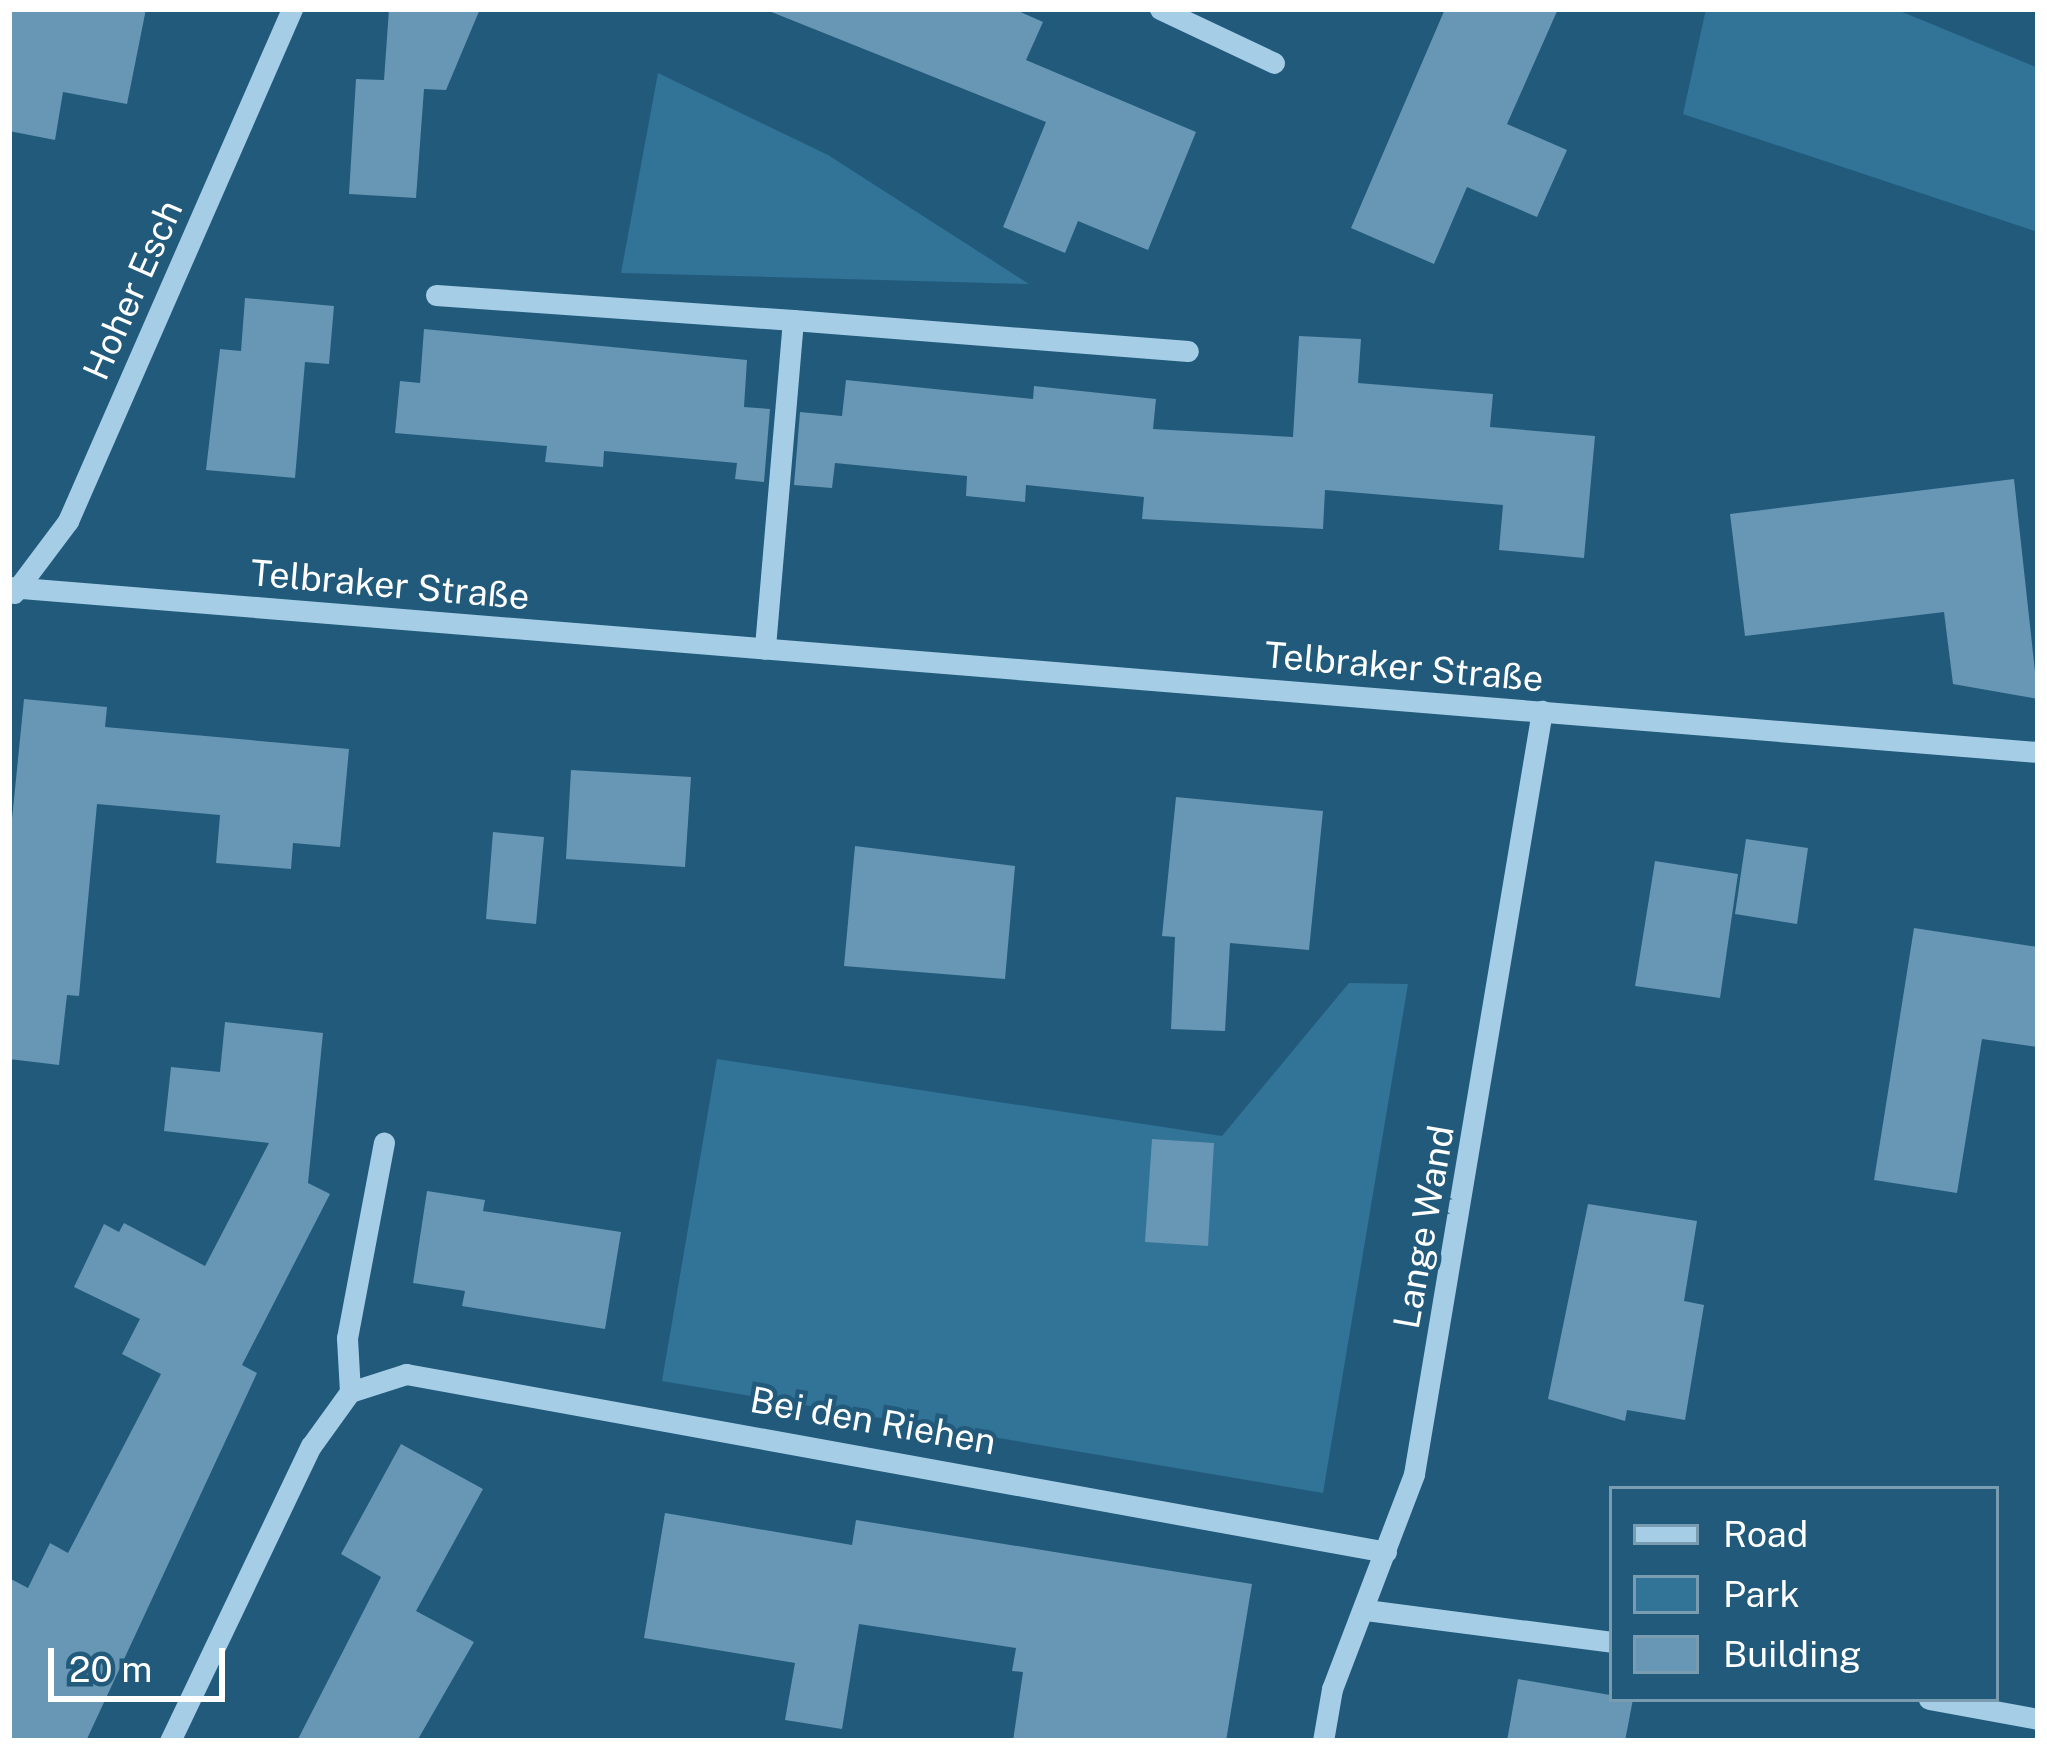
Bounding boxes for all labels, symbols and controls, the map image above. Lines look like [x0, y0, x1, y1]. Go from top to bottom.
street label: Hoher Esch [74, 194, 192, 386]
street label: Telbraker Straße [249, 551, 531, 619]
street label: Telbraker Straße [1263, 633, 1545, 701]
street label: Lange Wand [1385, 1121, 1463, 1333]
street label: Bei den Riehen [747, 1378, 999, 1464]
legend [1609, 1486, 1999, 1702]
text: Road [1723, 1513, 1808, 1555]
text: Park [1723, 1573, 1800, 1615]
scale bar [54, 1624, 231, 1698]
text: Building [1723, 1633, 1861, 1675]
text: 20 m [69, 1648, 152, 1690]

